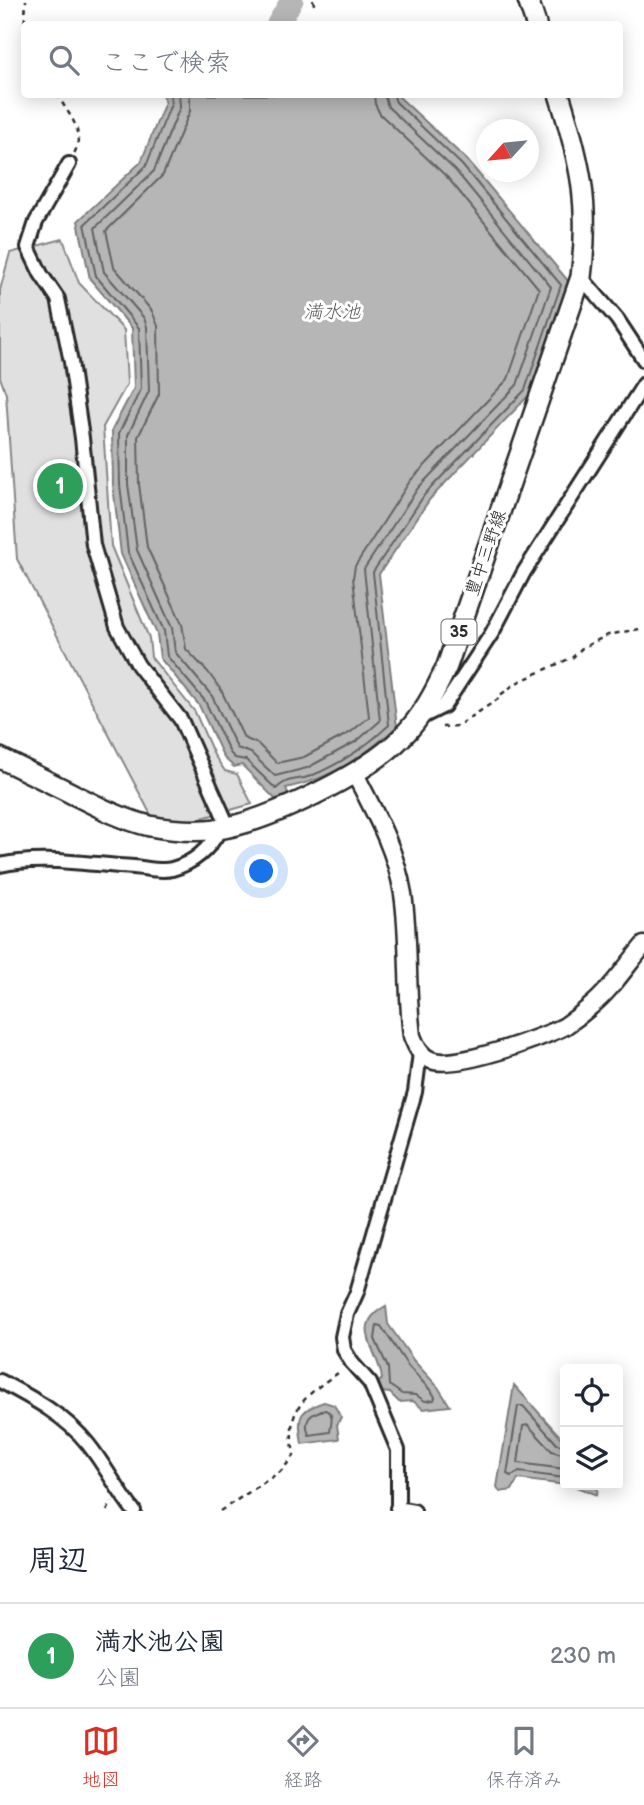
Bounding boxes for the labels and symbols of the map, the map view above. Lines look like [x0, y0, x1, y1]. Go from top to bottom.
north arrow [476, 119, 539, 182]
water label: 満水池 [303, 301, 361, 324]
pin: 1 [37, 460, 83, 512]
street label: 豊中三野線 [461, 507, 511, 599]
road number: 35 [442, 620, 476, 645]
your location [244, 854, 278, 888]

